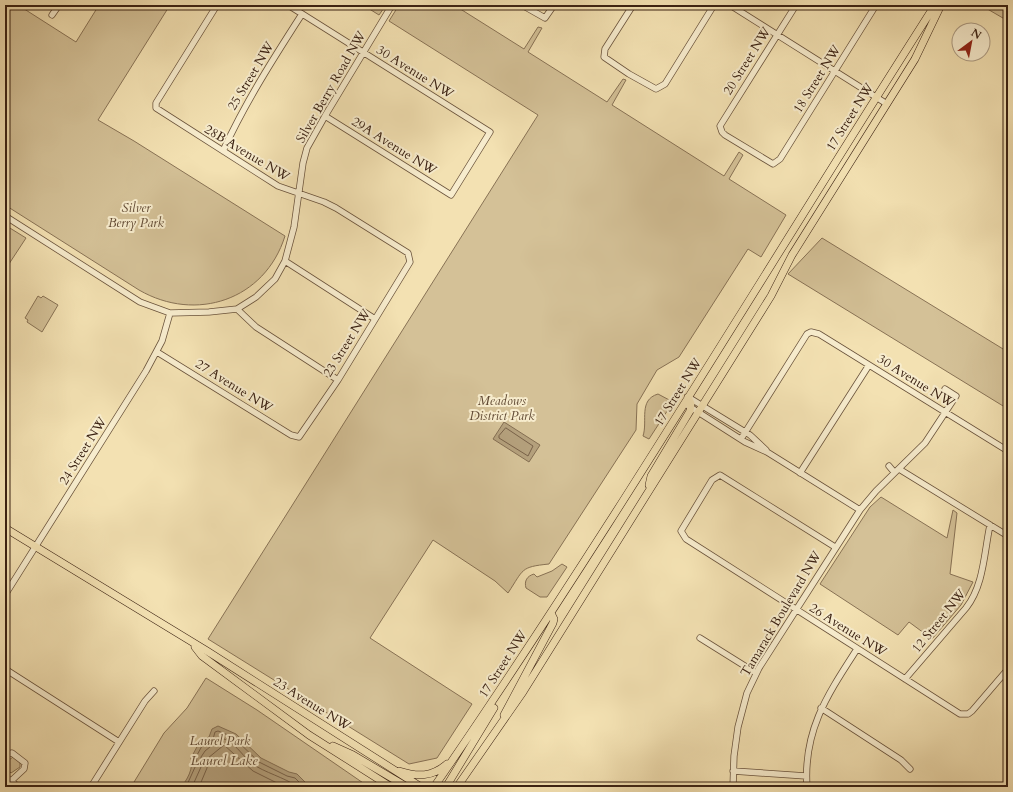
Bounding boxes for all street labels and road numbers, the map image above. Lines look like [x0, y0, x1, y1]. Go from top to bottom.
street label: 20 Street NW [719, 23, 775, 98]
street label: Silver Berry Road NW [292, 27, 371, 146]
street label: 25 Street NW [223, 38, 279, 114]
street label: 30 Avenue NW [373, 41, 458, 103]
street label: 18 Street NW [789, 41, 845, 116]
street label: 17 Street NW [822, 79, 878, 154]
street label: 29A Avenue NW [348, 113, 441, 180]
street label: 28B Avenue NW [201, 120, 294, 186]
street label: 23 Street NW [319, 305, 375, 380]
street label: 30 Avenue NW [874, 350, 959, 412]
street label: 17 Street NW [650, 354, 706, 429]
street label: 27 Avenue NW [192, 355, 277, 417]
street label: 24 Street NW [55, 413, 111, 488]
street label: Tamarack Boulevard NW [736, 547, 826, 680]
street label: 12 Street NW [908, 585, 971, 657]
street label: 26 Avenue NW [806, 599, 891, 661]
street label: 17 Street NW [474, 626, 532, 701]
street label: 23 Avenue NW [270, 673, 355, 735]

